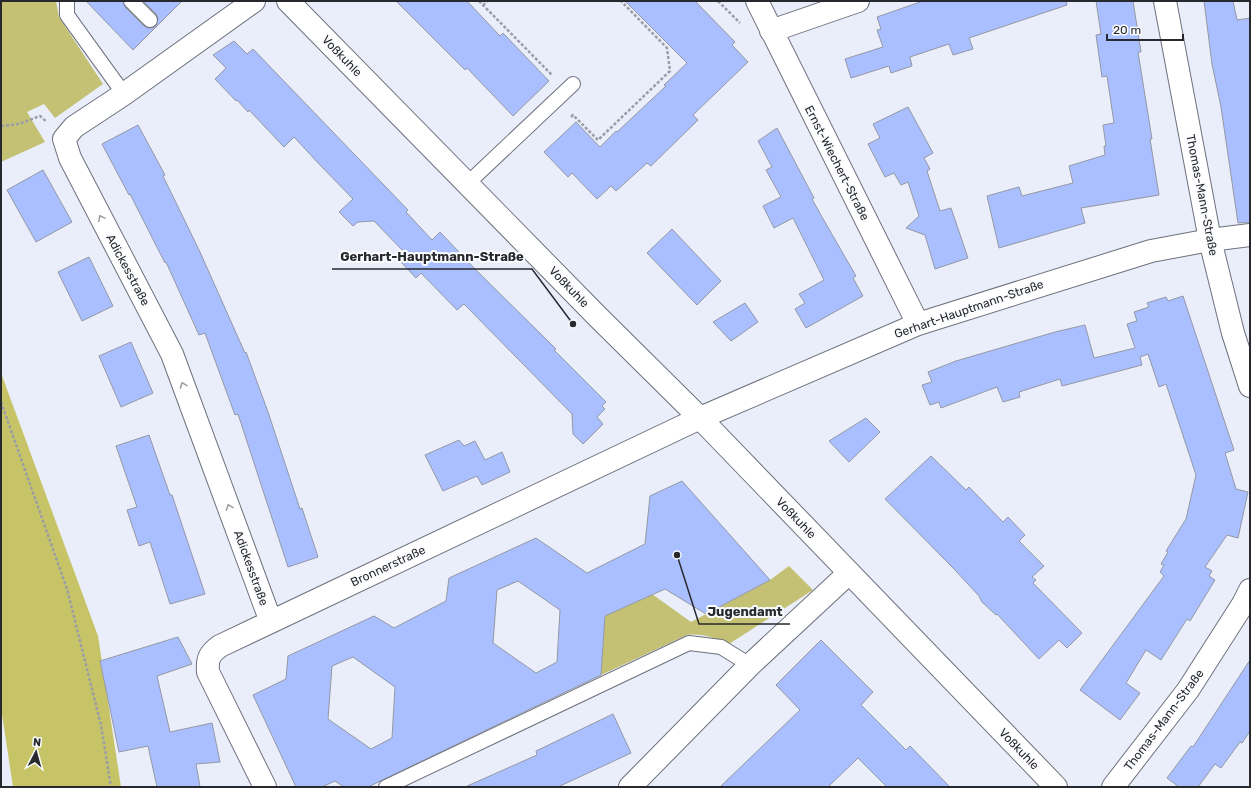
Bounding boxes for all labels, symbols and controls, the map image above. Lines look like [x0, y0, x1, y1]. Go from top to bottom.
scale bar [1107, 16, 1183, 42]
text: 20 m [1113, 23, 1141, 37]
street label: Voßkuhle [319, 33, 365, 80]
street label: Ernst-Wiechert-Straße [802, 103, 872, 223]
street label: Thomas-Mann-Straße [1183, 133, 1221, 257]
one-way arrow [98, 215, 106, 222]
street label: Adickesstraße [103, 232, 153, 308]
callout: Gerhart-Hauptmann-Straße [332, 244, 532, 269]
text: Gerhart-Hauptmann-Straße [340, 249, 524, 264]
street label: Voßkuhle [546, 264, 592, 311]
street label: Gerhart-Hauptmann-Straße [893, 277, 1046, 341]
one-way arrow [180, 381, 188, 388]
street label: Voßkuhle [773, 495, 819, 542]
one-way arrow [225, 503, 233, 510]
street label: Adickesstraße [231, 528, 271, 608]
street label: Bronnerstraße [348, 542, 428, 589]
callout: Jugendamt [699, 599, 790, 624]
text: Jugendamt [707, 604, 783, 619]
street label: Thomas-Mann-Straße [1121, 666, 1207, 773]
street label: Voßkuhle [996, 726, 1042, 773]
north arrow [16, 732, 56, 772]
text: N [32, 736, 42, 749]

